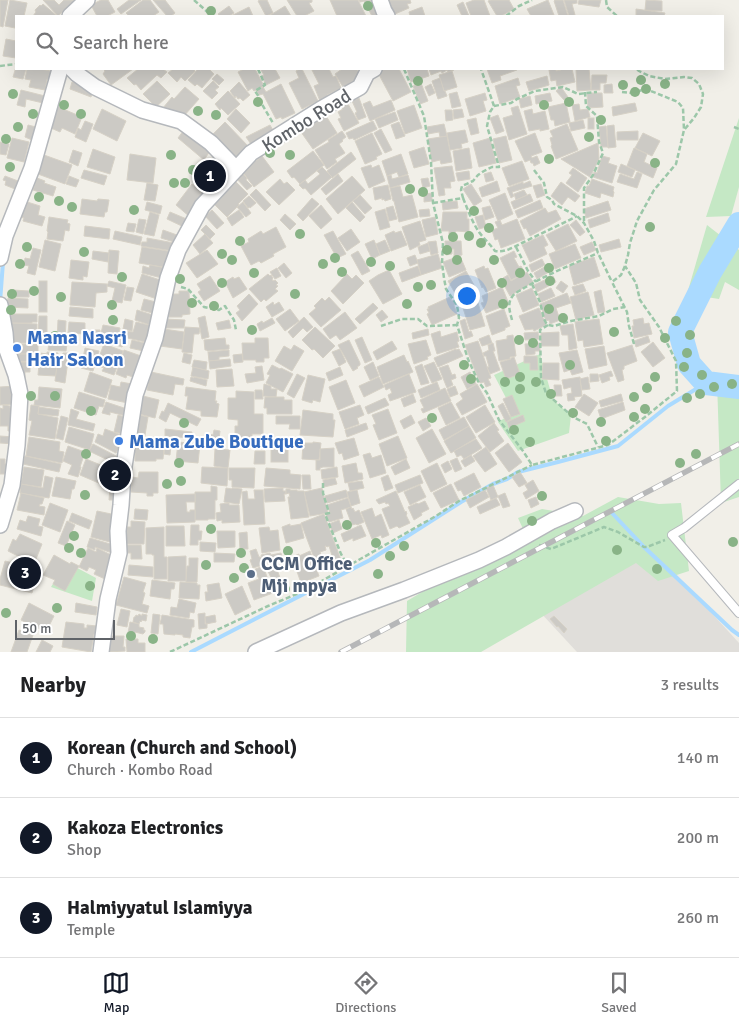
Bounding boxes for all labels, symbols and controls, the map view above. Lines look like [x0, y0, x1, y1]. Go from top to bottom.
search box [15, 15, 724, 70]
icon: search [33, 29, 61, 57]
text: Search here [73, 31, 169, 55]
street label: Kombo Road [257, 84, 356, 158]
pin: 1 [194, 157, 226, 195]
your location [454, 283, 480, 309]
place label: Mama Nasri Hair Saloon [27, 326, 127, 372]
marker: Mama Nasri Hair Saloon [11, 342, 23, 354]
place label: Mama Zube Boutique [129, 430, 304, 454]
marker: Mama Zube Boutique [113, 435, 125, 447]
pin: 2 [99, 456, 131, 494]
place label: CCM Office Mji mpya [261, 552, 353, 598]
pin: 3 [9, 554, 41, 592]
marker: CCM Office Mji mpya [245, 568, 257, 580]
scale bar [15, 617, 115, 640]
text: 50 m [22, 620, 51, 637]
text: Nearby [20, 672, 86, 698]
text: 3 results [660, 675, 719, 695]
text: Korean (Church and School) [67, 736, 297, 760]
text: 1 [32, 748, 40, 768]
text: 140 m [677, 748, 719, 768]
text: Church · Kombo Road [67, 760, 213, 780]
text: Kakoza Electronics [67, 816, 223, 840]
text: 2 [32, 828, 40, 848]
text: 200 m [677, 828, 719, 848]
text: Shop [67, 840, 101, 860]
text: Halmiyyatul Islamiyya [67, 896, 252, 920]
text: 3 [32, 908, 40, 928]
text: 260 m [677, 908, 719, 928]
text: Temple [67, 920, 115, 940]
tab: Map [102, 969, 130, 1016]
tab: Directions [335, 969, 396, 1016]
tab: Saved [601, 969, 637, 1016]

